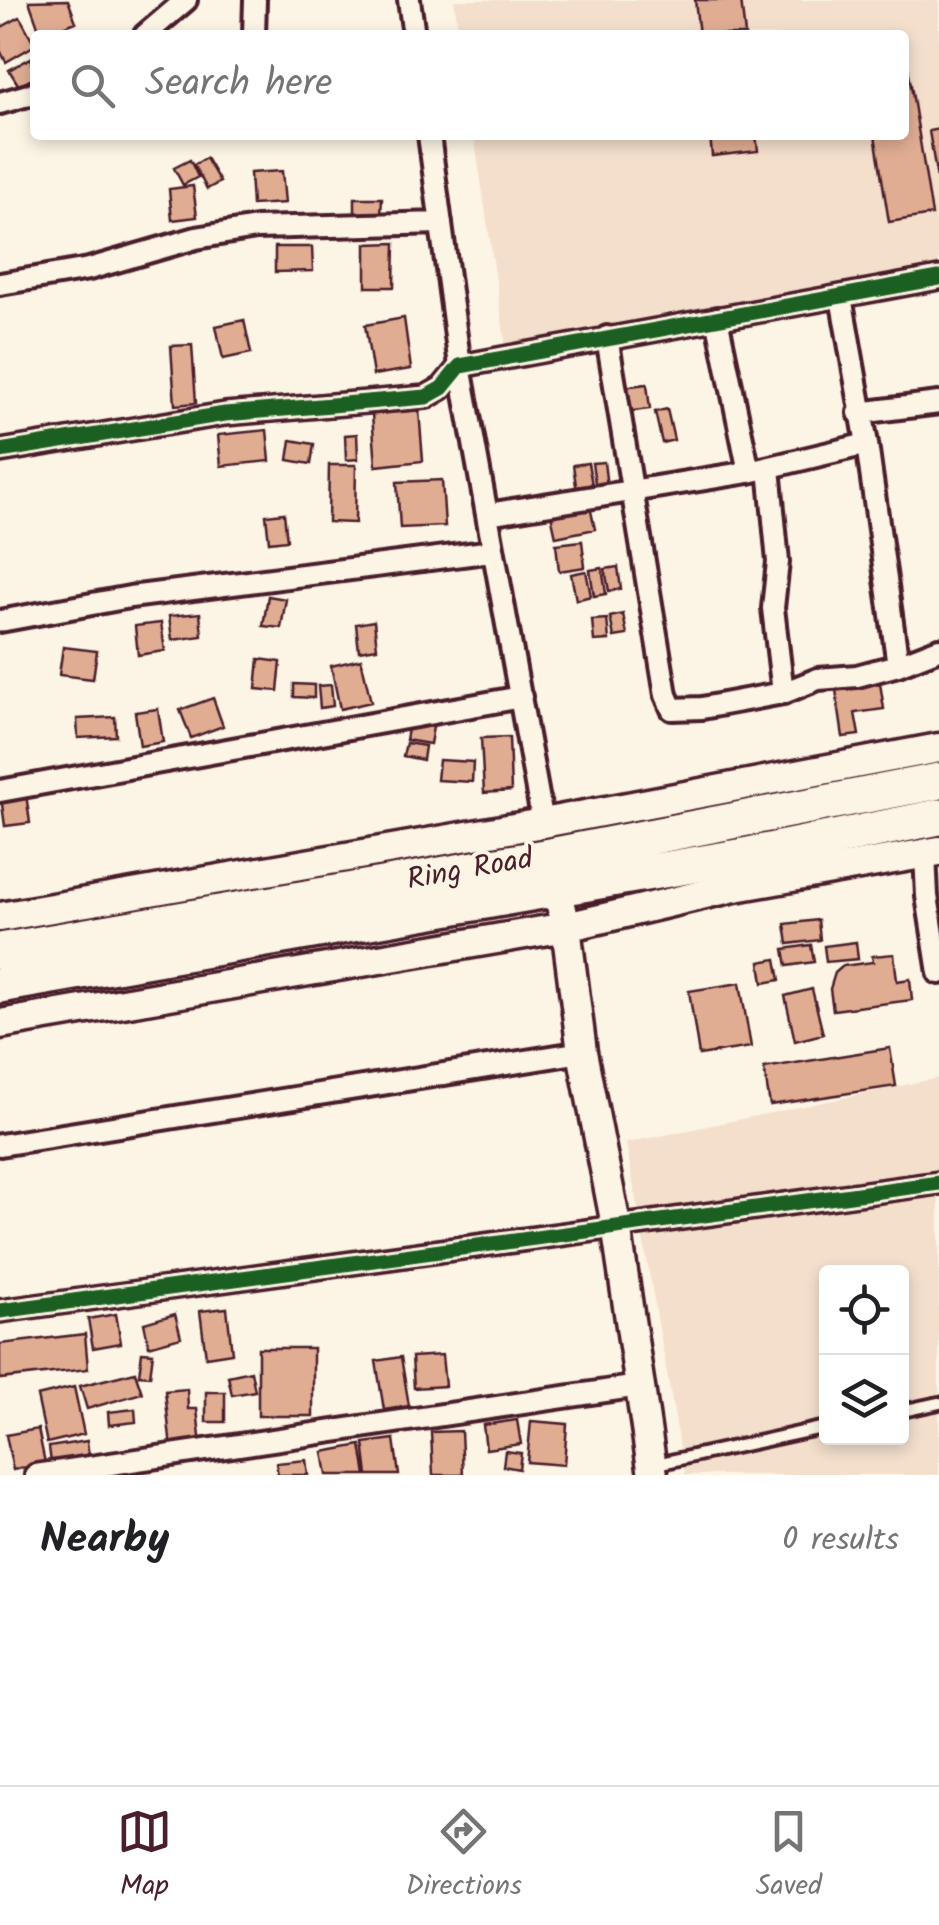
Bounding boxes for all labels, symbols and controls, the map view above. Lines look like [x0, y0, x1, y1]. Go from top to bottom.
search box [30, 30, 909, 140]
text: Search here [145, 55, 332, 115]
icon: search [65, 58, 120, 113]
street label: Ring Road [403, 835, 538, 905]
map controls [819, 1265, 909, 1445]
button: locate [819, 1265, 909, 1355]
button: layers [819, 1355, 909, 1445]
text: Nearby [40, 1507, 169, 1574]
text: 0 results [782, 1515, 899, 1566]
tab: Map [117, 1804, 172, 1909]
tab: Directions [406, 1804, 522, 1909]
tab: Saved [756, 1804, 822, 1909]

